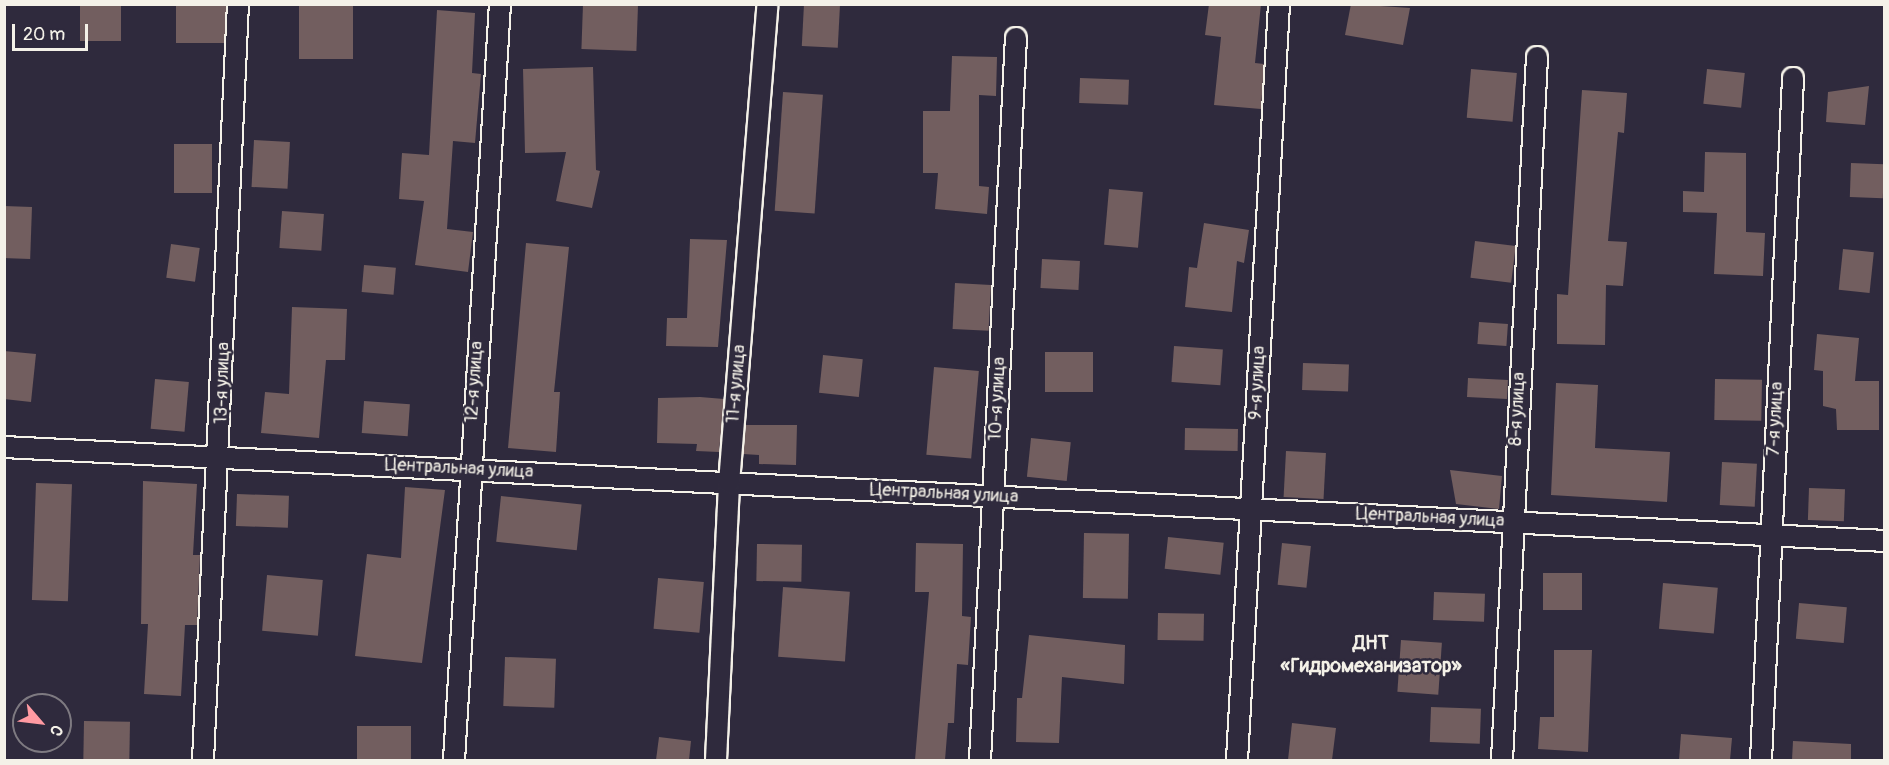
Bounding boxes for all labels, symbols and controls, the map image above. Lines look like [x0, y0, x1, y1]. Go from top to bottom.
scale bar [15, 12, 92, 50]
text: 20 m [23, 23, 65, 46]
street label: 12-я улица [461, 340, 489, 424]
street label: 13-я улица [211, 342, 235, 424]
street label: 11-я улица [723, 344, 751, 424]
street label: 9-я улица [1245, 345, 1271, 421]
street label: 10-я улица [985, 356, 1011, 442]
street label: 8-я улица [1505, 372, 1531, 446]
street label: 7-я улица [1763, 381, 1789, 457]
street label: Центральная улица [384, 454, 534, 484]
street label: Центральная улица [869, 479, 1019, 509]
street label: Центральная улица [1355, 503, 1505, 533]
district label: ДНТ «Гидромеханизатор» [1280, 630, 1462, 677]
north arrow [12, 693, 72, 753]
text: С [45, 721, 67, 740]

